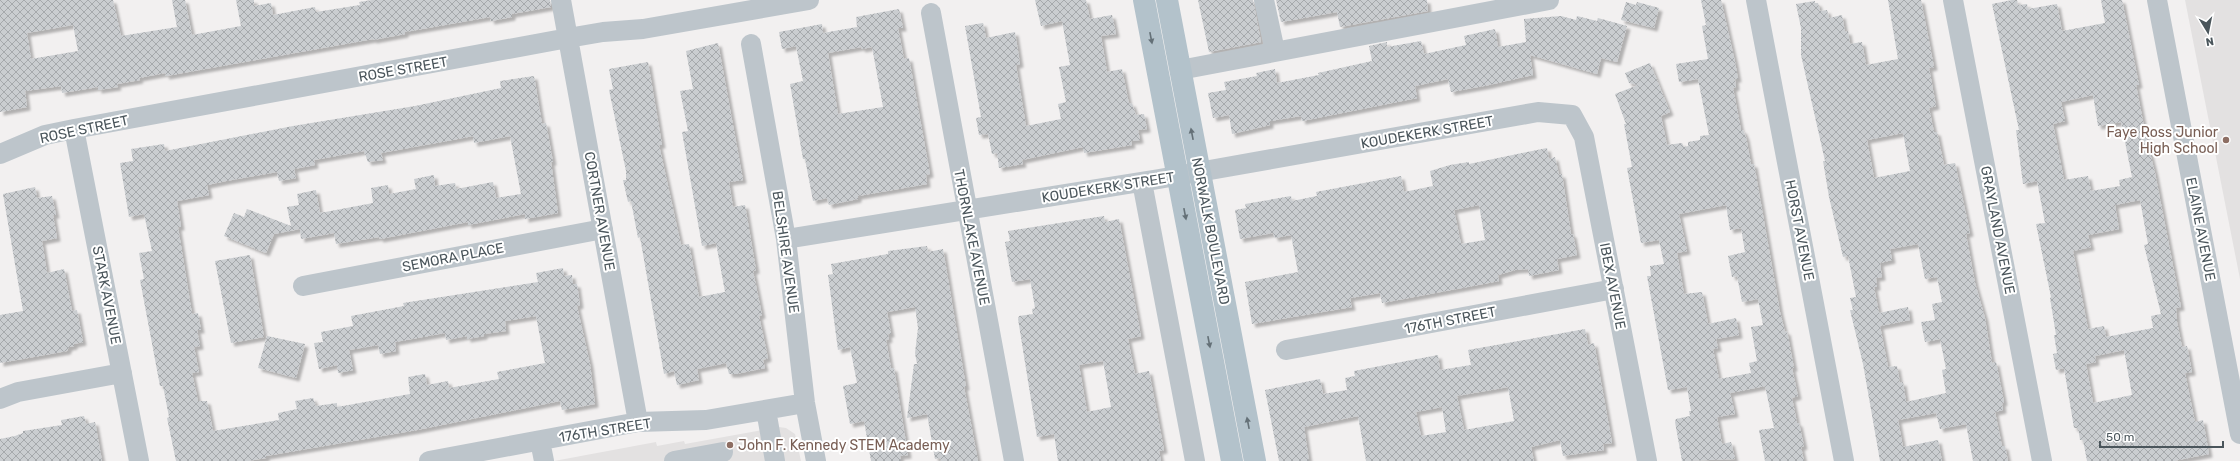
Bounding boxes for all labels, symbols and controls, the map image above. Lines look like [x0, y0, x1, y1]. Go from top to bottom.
north arrow [2188, 12, 2228, 52]
one-way arrow [1149, 32, 1155, 44]
text: N [2205, 34, 2215, 48]
street label: ROSE STREET [357, 53, 449, 86]
street label: ROSE STREET [38, 112, 130, 147]
street label: KOUDEKERK STREET [1360, 112, 1495, 153]
place label: Faye Ross Junior High School [2107, 124, 2219, 157]
one-way arrow [1189, 127, 1195, 140]
marker: Faye Ross Junior High School [2221, 135, 2231, 145]
street label: CORTNER AVENUE [581, 150, 618, 272]
street label: NORWALK BOULEVARD [1188, 156, 1233, 306]
street label: GRAYLAND AVENUE [1977, 165, 2018, 296]
street label: THORNLAKE AVENUE [950, 168, 993, 306]
street label: KOUDEKERK STREET [1041, 169, 1176, 206]
street label: ELAINE AVENUE [2182, 176, 2219, 282]
street label: HORST AVENUE [1781, 178, 1818, 282]
street label: BELSHIRE AVENUE [769, 190, 803, 314]
one-way arrow [1182, 208, 1188, 220]
street label: SEMORA PLACE [401, 239, 505, 276]
street label: IBEX AVENUE [1596, 241, 1629, 331]
street label: STARK AVENUE [89, 244, 124, 346]
street label: 176TH STREET [1403, 303, 1497, 338]
one-way arrow [1206, 335, 1212, 348]
street label: 176TH STREET [558, 415, 652, 446]
one-way arrow [1244, 417, 1250, 429]
scale bar [2100, 423, 2223, 449]
text: 50 m [2106, 430, 2134, 444]
place label: John F. Kennedy STEM Academy [738, 437, 950, 454]
marker: John F. Kennedy STEM Academy [725, 440, 735, 450]

